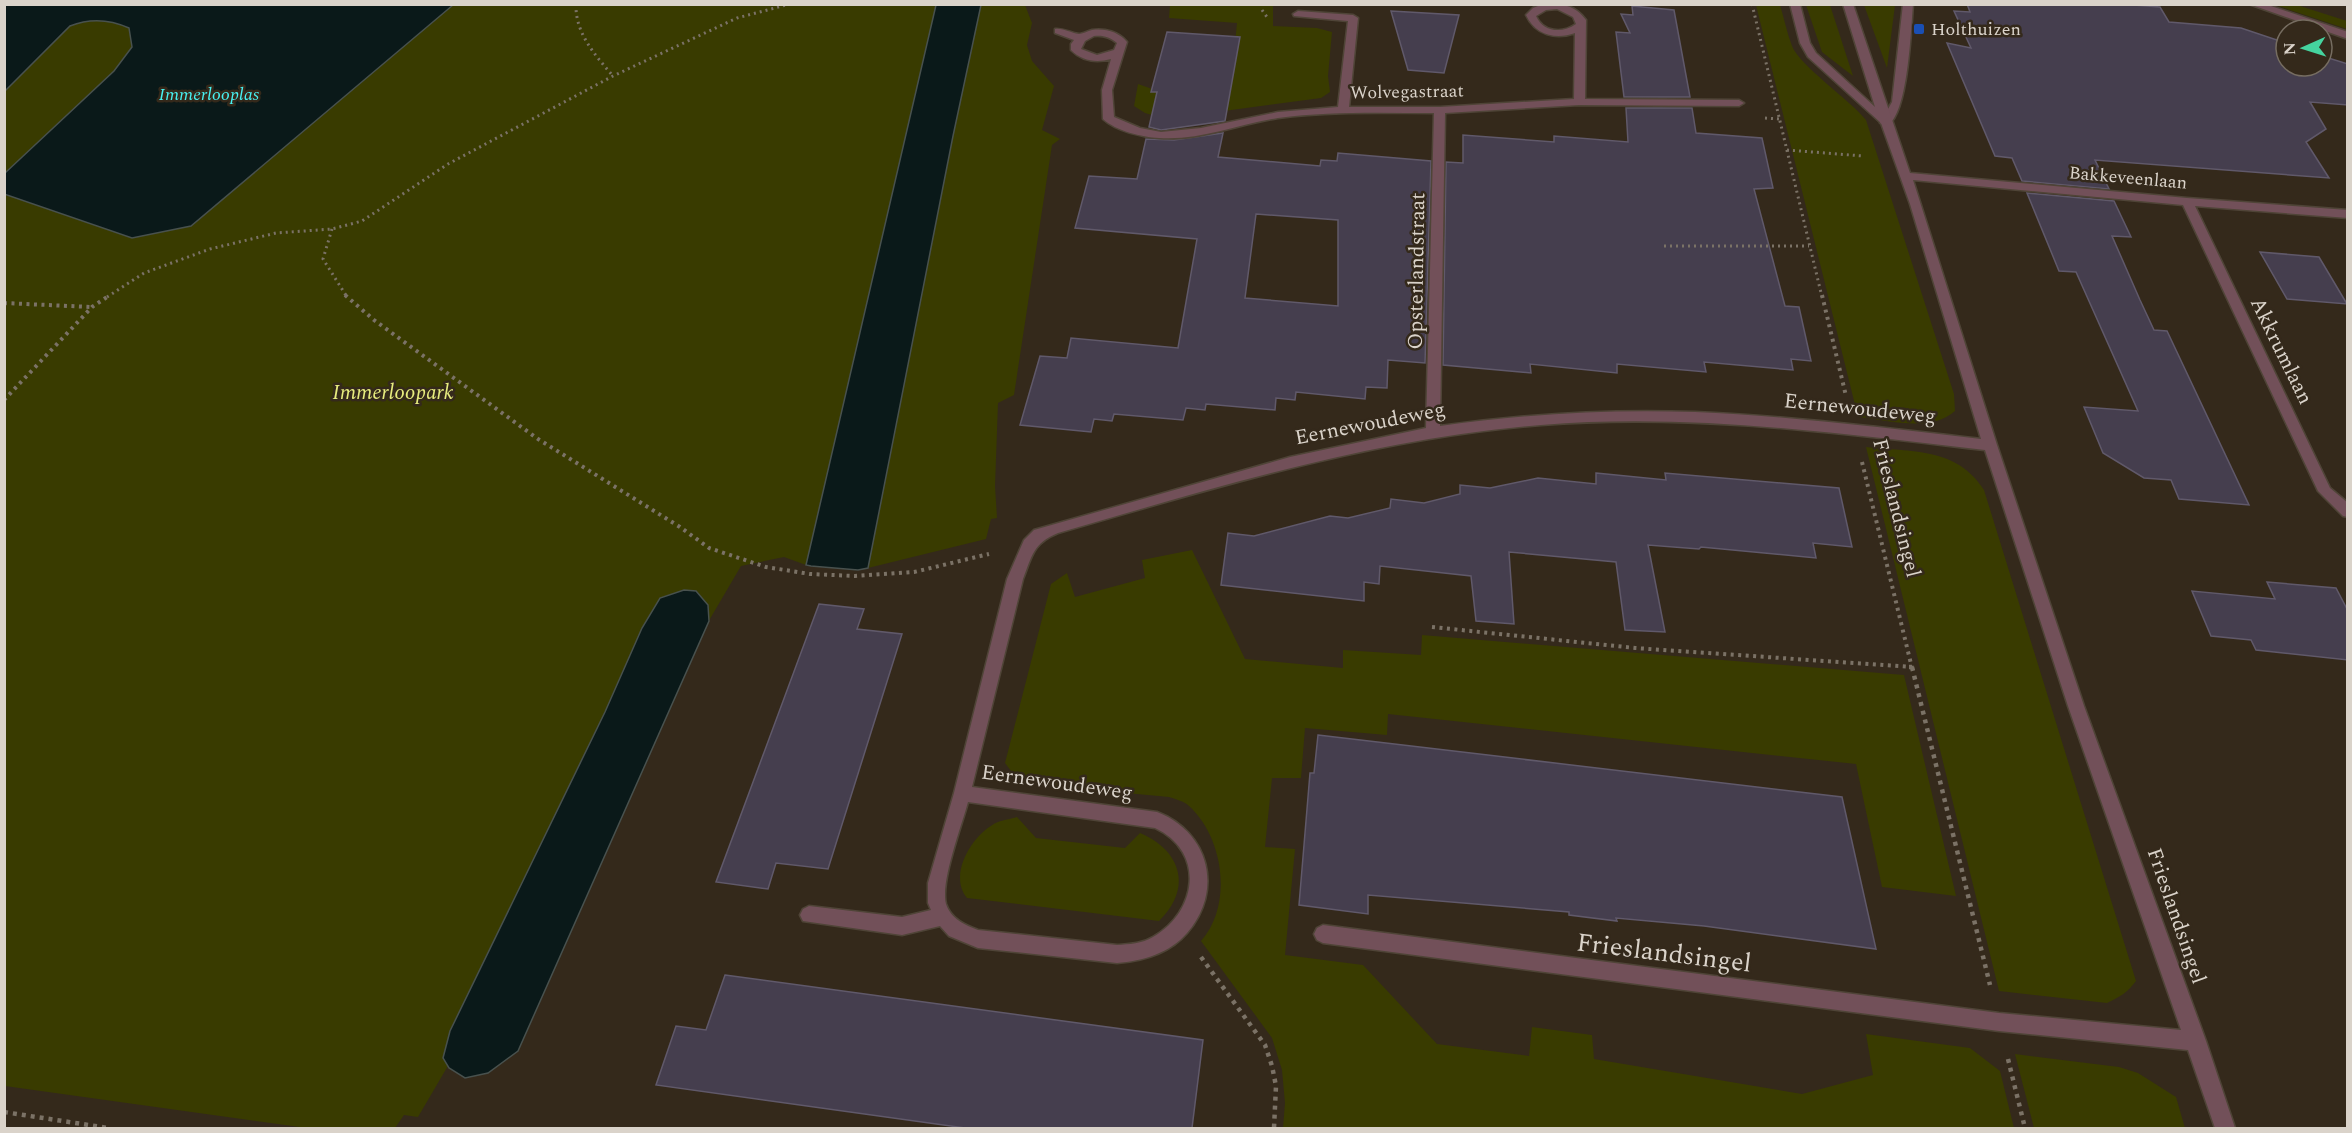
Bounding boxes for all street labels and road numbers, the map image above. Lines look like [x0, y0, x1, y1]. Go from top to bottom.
street label: Wolvegastraat [1350, 78, 1464, 106]
street label: Bakkeveenlaan [2068, 159, 2188, 197]
street label: Opsterlandstraat [1400, 192, 1434, 350]
street label: Akkrumlaan [2241, 292, 2321, 410]
street label: Eernewoudeweg [1782, 385, 1938, 433]
street label: Eernewoudeweg [1292, 394, 1448, 454]
street label: Frieslandsingel [1863, 435, 1929, 581]
street label: Eernewoudeweg [979, 757, 1135, 809]
street label: Frieslandsingel [2138, 844, 2214, 988]
street label: Frieslandsingel [1574, 922, 1754, 984]

